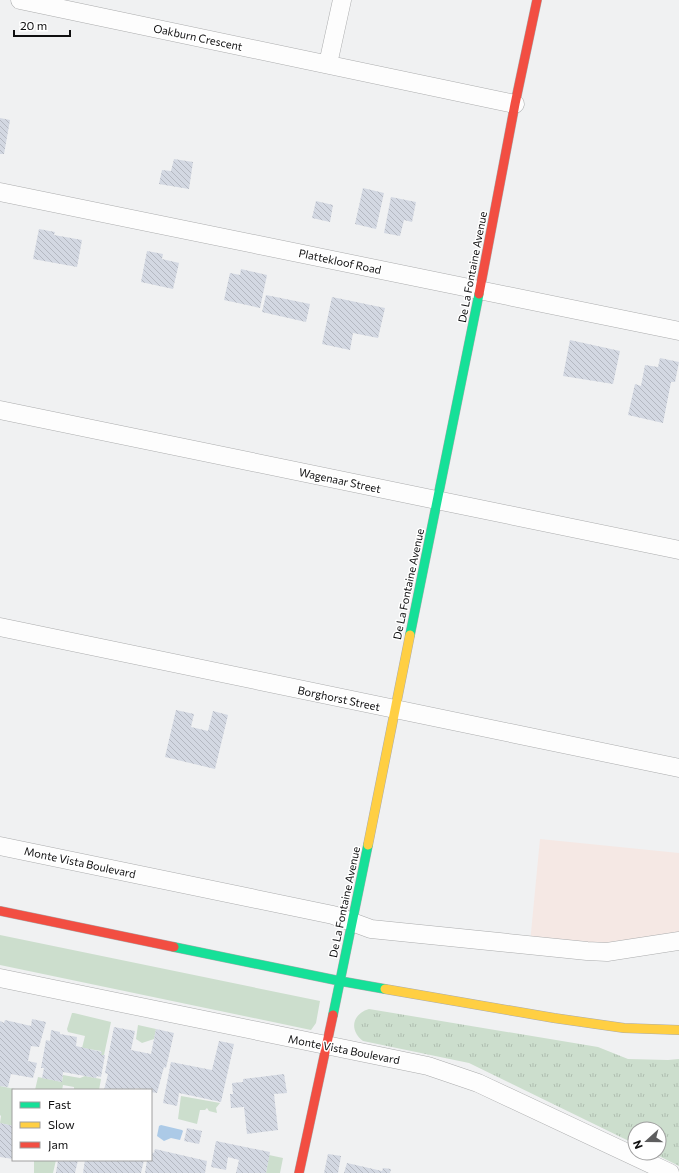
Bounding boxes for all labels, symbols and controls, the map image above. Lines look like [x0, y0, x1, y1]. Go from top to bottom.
scale bar [14, 12, 70, 38]
text: 20 m [20, 18, 47, 32]
street label: Oakburn Crescent [152, 21, 244, 53]
street label: De La Fontaine Avenue [455, 210, 489, 324]
street label: Plattekloof Road [297, 246, 383, 276]
street label: Wagenaar Street [298, 465, 383, 495]
street label: De La Fontaine Avenue [390, 527, 426, 641]
street label: Borghorst Street [297, 683, 382, 713]
street label: Monte Vista Boulevard [23, 844, 137, 880]
street label: De La Fontaine Avenue [326, 845, 362, 959]
street label: Monte Vista Boulevard [287, 1032, 401, 1066]
legend [12, 1089, 152, 1161]
text: Fast [48, 1097, 71, 1111]
text: Slow [48, 1117, 75, 1131]
north arrow [627, 1121, 667, 1161]
text: Jam [48, 1137, 68, 1152]
text: N [630, 1139, 645, 1151]

